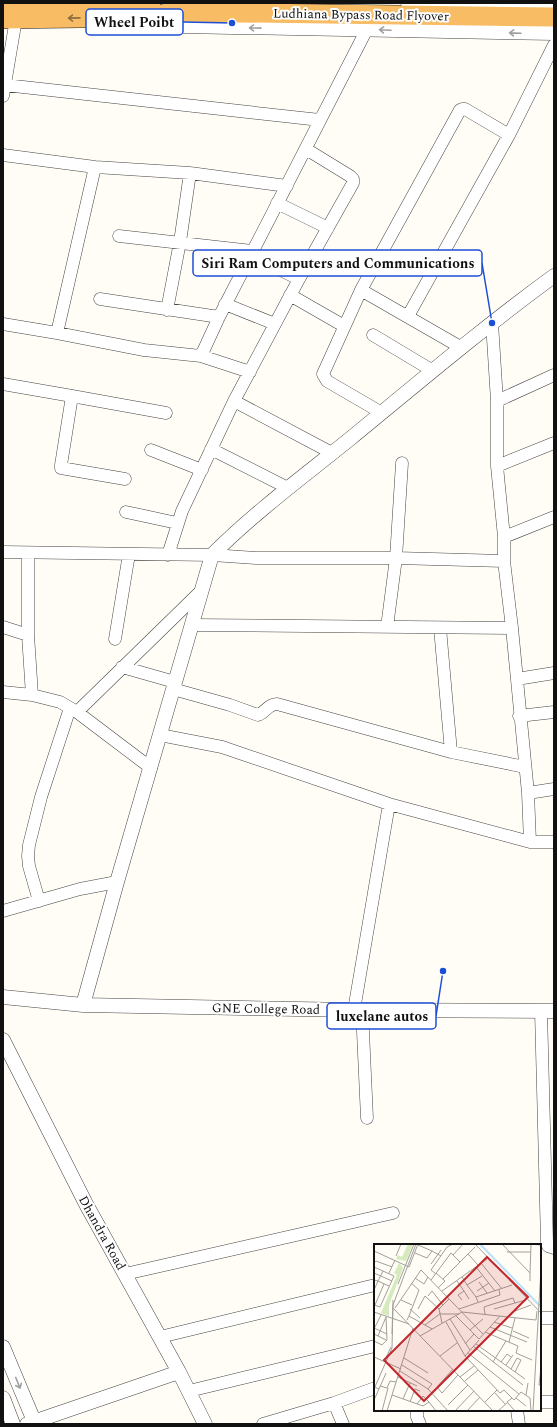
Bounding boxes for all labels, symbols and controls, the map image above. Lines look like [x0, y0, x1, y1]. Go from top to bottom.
street label: Ludhiana Bypass Road Flyover [273, 3, 449, 27]
callout: Wheel Poibt [86, 9, 183, 35]
text: Wheel Poibt [94, 12, 175, 33]
one-way arrow [68, 14, 81, 22]
one-way arrow [249, 24, 262, 32]
one-way arrow [379, 26, 392, 34]
one-way arrow [509, 29, 522, 36]
callout: Siri Ram Computers and Communications [193, 250, 482, 276]
text: Siri Ram Computers and Communications [201, 253, 475, 274]
street label: GNE College Road [212, 998, 320, 1020]
callout: luxelane autos [327, 1003, 436, 1029]
text: luxelane autos [336, 1006, 428, 1027]
street label: Dhandra Road [73, 1192, 131, 1274]
inset map [374, 1244, 541, 1411]
one-way arrow [15, 1377, 22, 1389]

